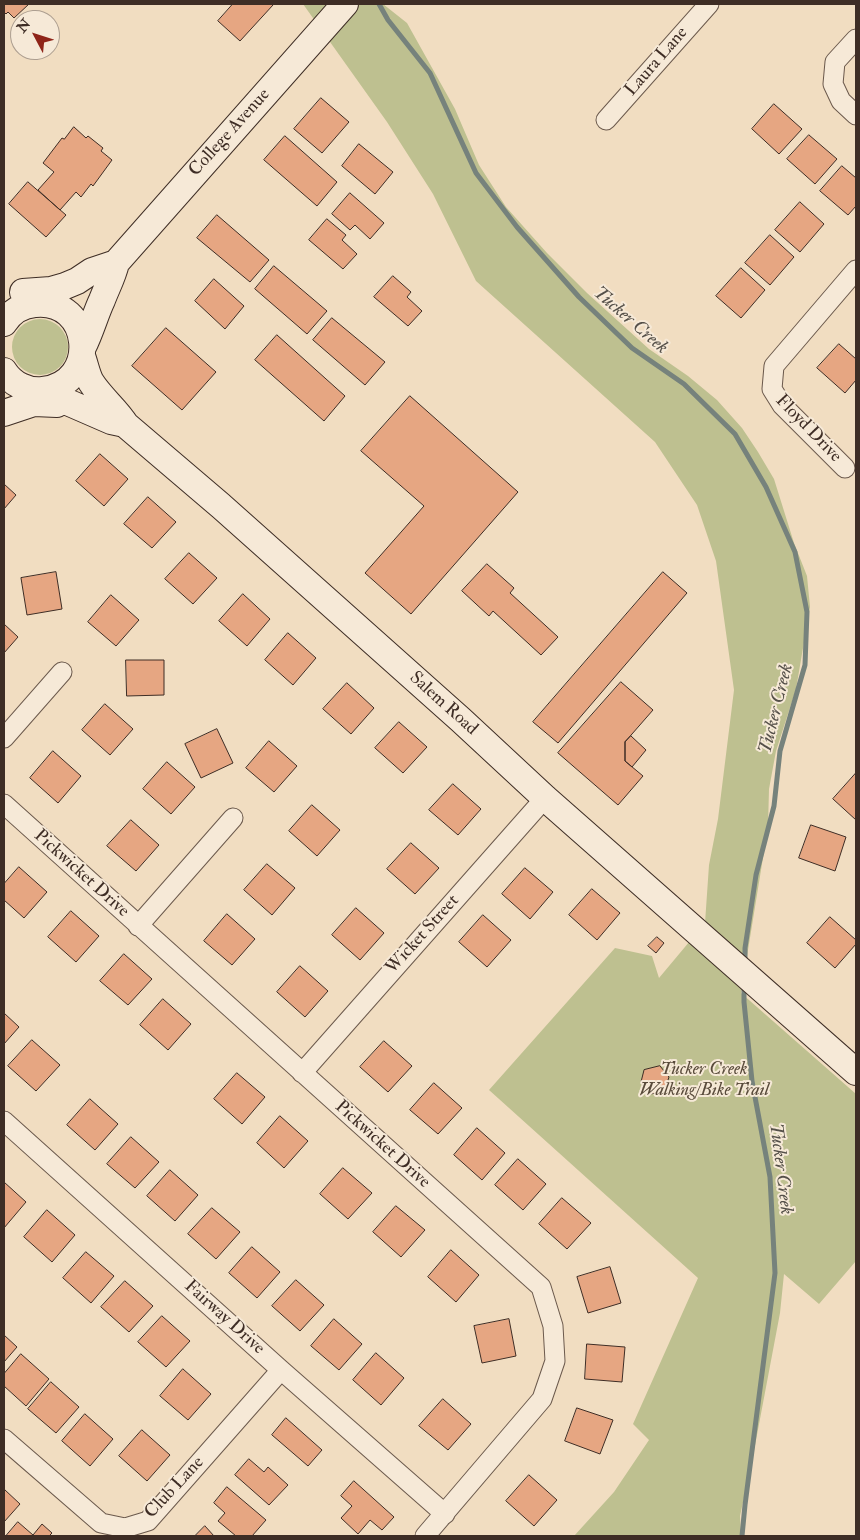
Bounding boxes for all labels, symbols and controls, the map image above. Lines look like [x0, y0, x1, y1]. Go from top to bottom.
north arrow [10, 10, 60, 60]
text: N [13, 15, 34, 36]
street label: Laura Lane [621, 23, 693, 101]
street label: College Avenue [185, 85, 275, 181]
water label: Tucker Creek [588, 282, 672, 360]
street label: Floyd Drive [770, 391, 846, 467]
water label: Tucker Creek [755, 662, 799, 756]
street label: Salem Road [404, 668, 482, 740]
street label: Pickwicket Drive [29, 826, 133, 922]
street label: Wicket Street [382, 891, 464, 979]
park label: Tucker Creek Walking/Bike Trail [639, 1059, 769, 1102]
street label: Pickwicket Drive [330, 1097, 434, 1193]
water label: Tucker Creek [763, 1122, 797, 1216]
street label: Fairway Drive [179, 1276, 269, 1360]
street label: Club Lane [141, 1453, 209, 1523]

